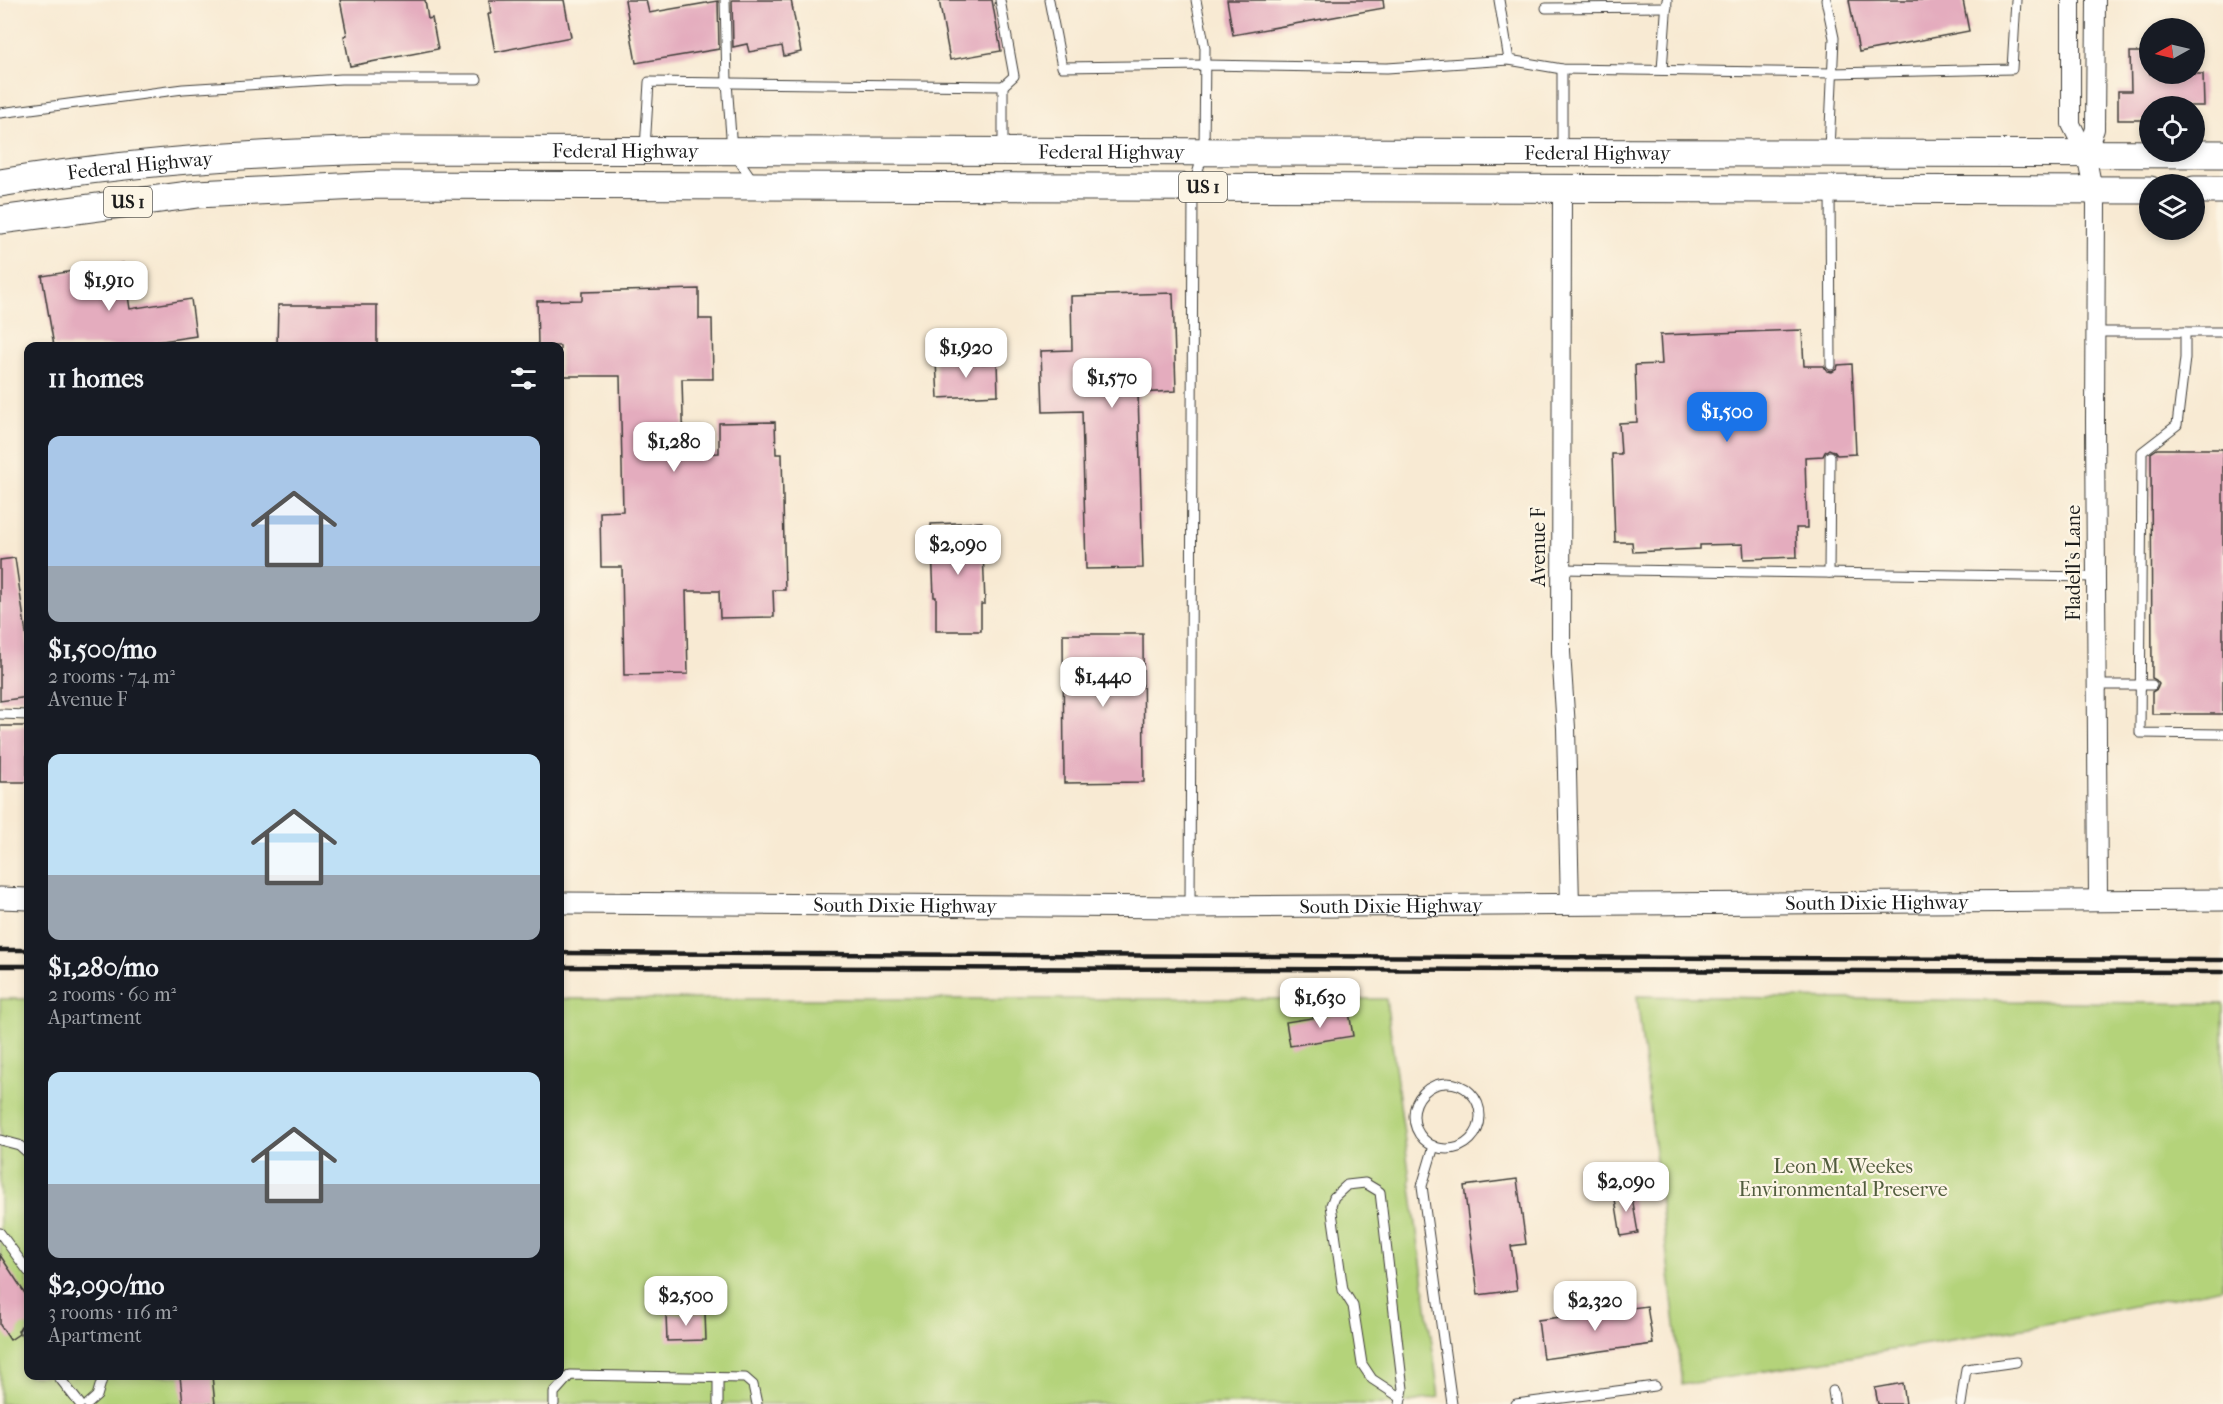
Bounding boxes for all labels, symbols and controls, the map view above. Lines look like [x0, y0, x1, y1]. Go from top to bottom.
north arrow [2139, 18, 2205, 84]
map controls [2139, 18, 2205, 240]
button: locate [2139, 96, 2205, 162]
street label: Federal Highway [552, 139, 700, 163]
street label: Federal Highway [1038, 140, 1186, 164]
street label: Federal Highway [1524, 141, 1672, 165]
street label: Federal Highway [66, 147, 215, 185]
road number: US 1 [1179, 172, 1227, 202]
button: layers [2139, 174, 2205, 240]
road number: US 1 [104, 187, 152, 217]
pin: $1,910 [60, 261, 158, 312]
text: $1,910 [84, 269, 134, 292]
pin: $1,920 [917, 328, 1015, 379]
text: $1,920 [939, 336, 993, 359]
pin: $1,570 [1063, 358, 1161, 409]
icon: filters [507, 362, 540, 395]
text: 11 homes [48, 363, 144, 394]
text: $1,570 [1087, 366, 1137, 389]
pin: $1,500 [1678, 392, 1776, 443]
text: $1,500 [1701, 400, 1753, 423]
pin: $1,280 [625, 422, 723, 473]
text: $1,280 [647, 430, 701, 453]
icon: home [240, 475, 348, 583]
street label: Fladell's Lane [2062, 505, 2085, 621]
street label: Avenue F [1527, 507, 1550, 588]
pin: $2,090 [909, 525, 1007, 576]
text: $2,090 [929, 533, 987, 556]
text: $1,500/mo [48, 634, 157, 665]
pin: $1,440 [1054, 657, 1152, 708]
text: 2 rooms · 74 m² [48, 665, 175, 688]
text: $1,440 [1074, 665, 1132, 688]
text: Avenue F [48, 688, 128, 711]
icon: home [240, 793, 348, 901]
street label: South Dixie Highway [1785, 891, 1970, 915]
street label: South Dixie Highway [813, 894, 998, 918]
street label: South Dixie Highway [1299, 894, 1484, 918]
text: $1,280/mo [48, 952, 159, 983]
pin: $1,630 [1271, 978, 1369, 1029]
text: 2 rooms · 60 m² [48, 983, 176, 1006]
text: $1,630 [1294, 986, 1346, 1009]
text: Apartment [48, 1006, 142, 1029]
icon: home [240, 1111, 348, 1219]
park label: Leon M. Weekes Environmental Preserve [1738, 1155, 1948, 1201]
pin: $2,090 [1577, 1162, 1675, 1213]
text: $2,090 [1597, 1170, 1655, 1193]
text: $2,090/mo [48, 1270, 164, 1301]
pin: $2,500 [637, 1276, 735, 1327]
pin: $2,320 [1546, 1281, 1644, 1332]
text: $2,500 [658, 1284, 714, 1307]
text: $2,320 [1568, 1289, 1622, 1312]
text: 3 rooms · 116 m² [48, 1301, 177, 1324]
text: Apartment [48, 1324, 142, 1347]

